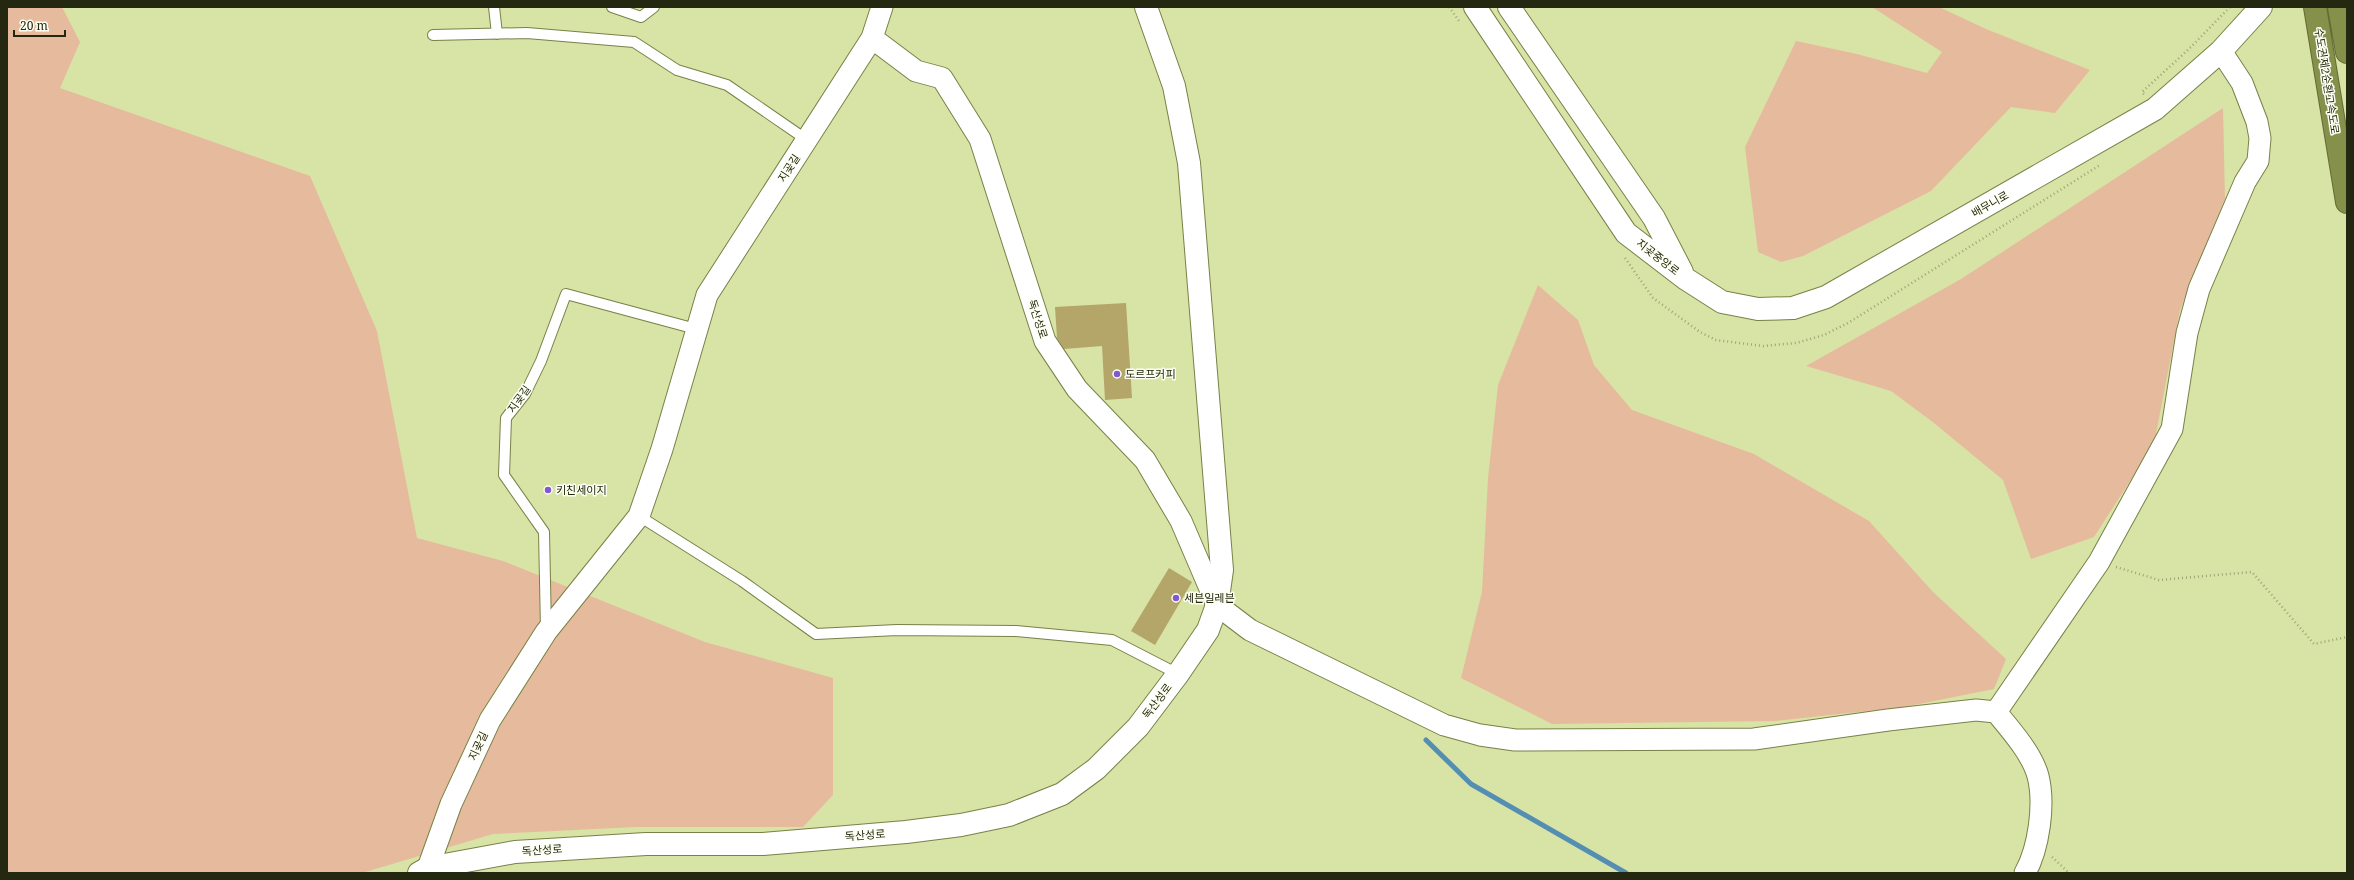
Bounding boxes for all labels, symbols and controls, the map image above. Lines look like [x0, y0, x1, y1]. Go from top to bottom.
scale bar [14, 12, 65, 38]
text: 20 m [20, 17, 48, 34]
street label: 수도권제2순환고속도로 [2312, 27, 2343, 135]
street label: 지곶길 [774, 151, 803, 185]
street label: 배무니로 [1968, 187, 2011, 220]
street label: 지곶중앙로 [1634, 235, 1683, 278]
street label: 독산성로 [1025, 297, 1052, 340]
place label: 도르프커피 [1125, 366, 1176, 381]
marker: 도르프커피 [1112, 369, 1122, 379]
street label: 지곶길 [504, 382, 534, 415]
place label: 키친세이지 [556, 482, 607, 497]
marker: 키친세이지 [543, 485, 553, 495]
place label: 세븐일레븐 [1184, 590, 1235, 605]
marker: 세븐일레븐 [1171, 593, 1181, 603]
street label: 독산성로 [1138, 680, 1175, 721]
street label: 지곶길 [464, 729, 491, 763]
street label: 독산성로 [844, 826, 886, 843]
street label: 독산성로 [521, 841, 563, 858]

